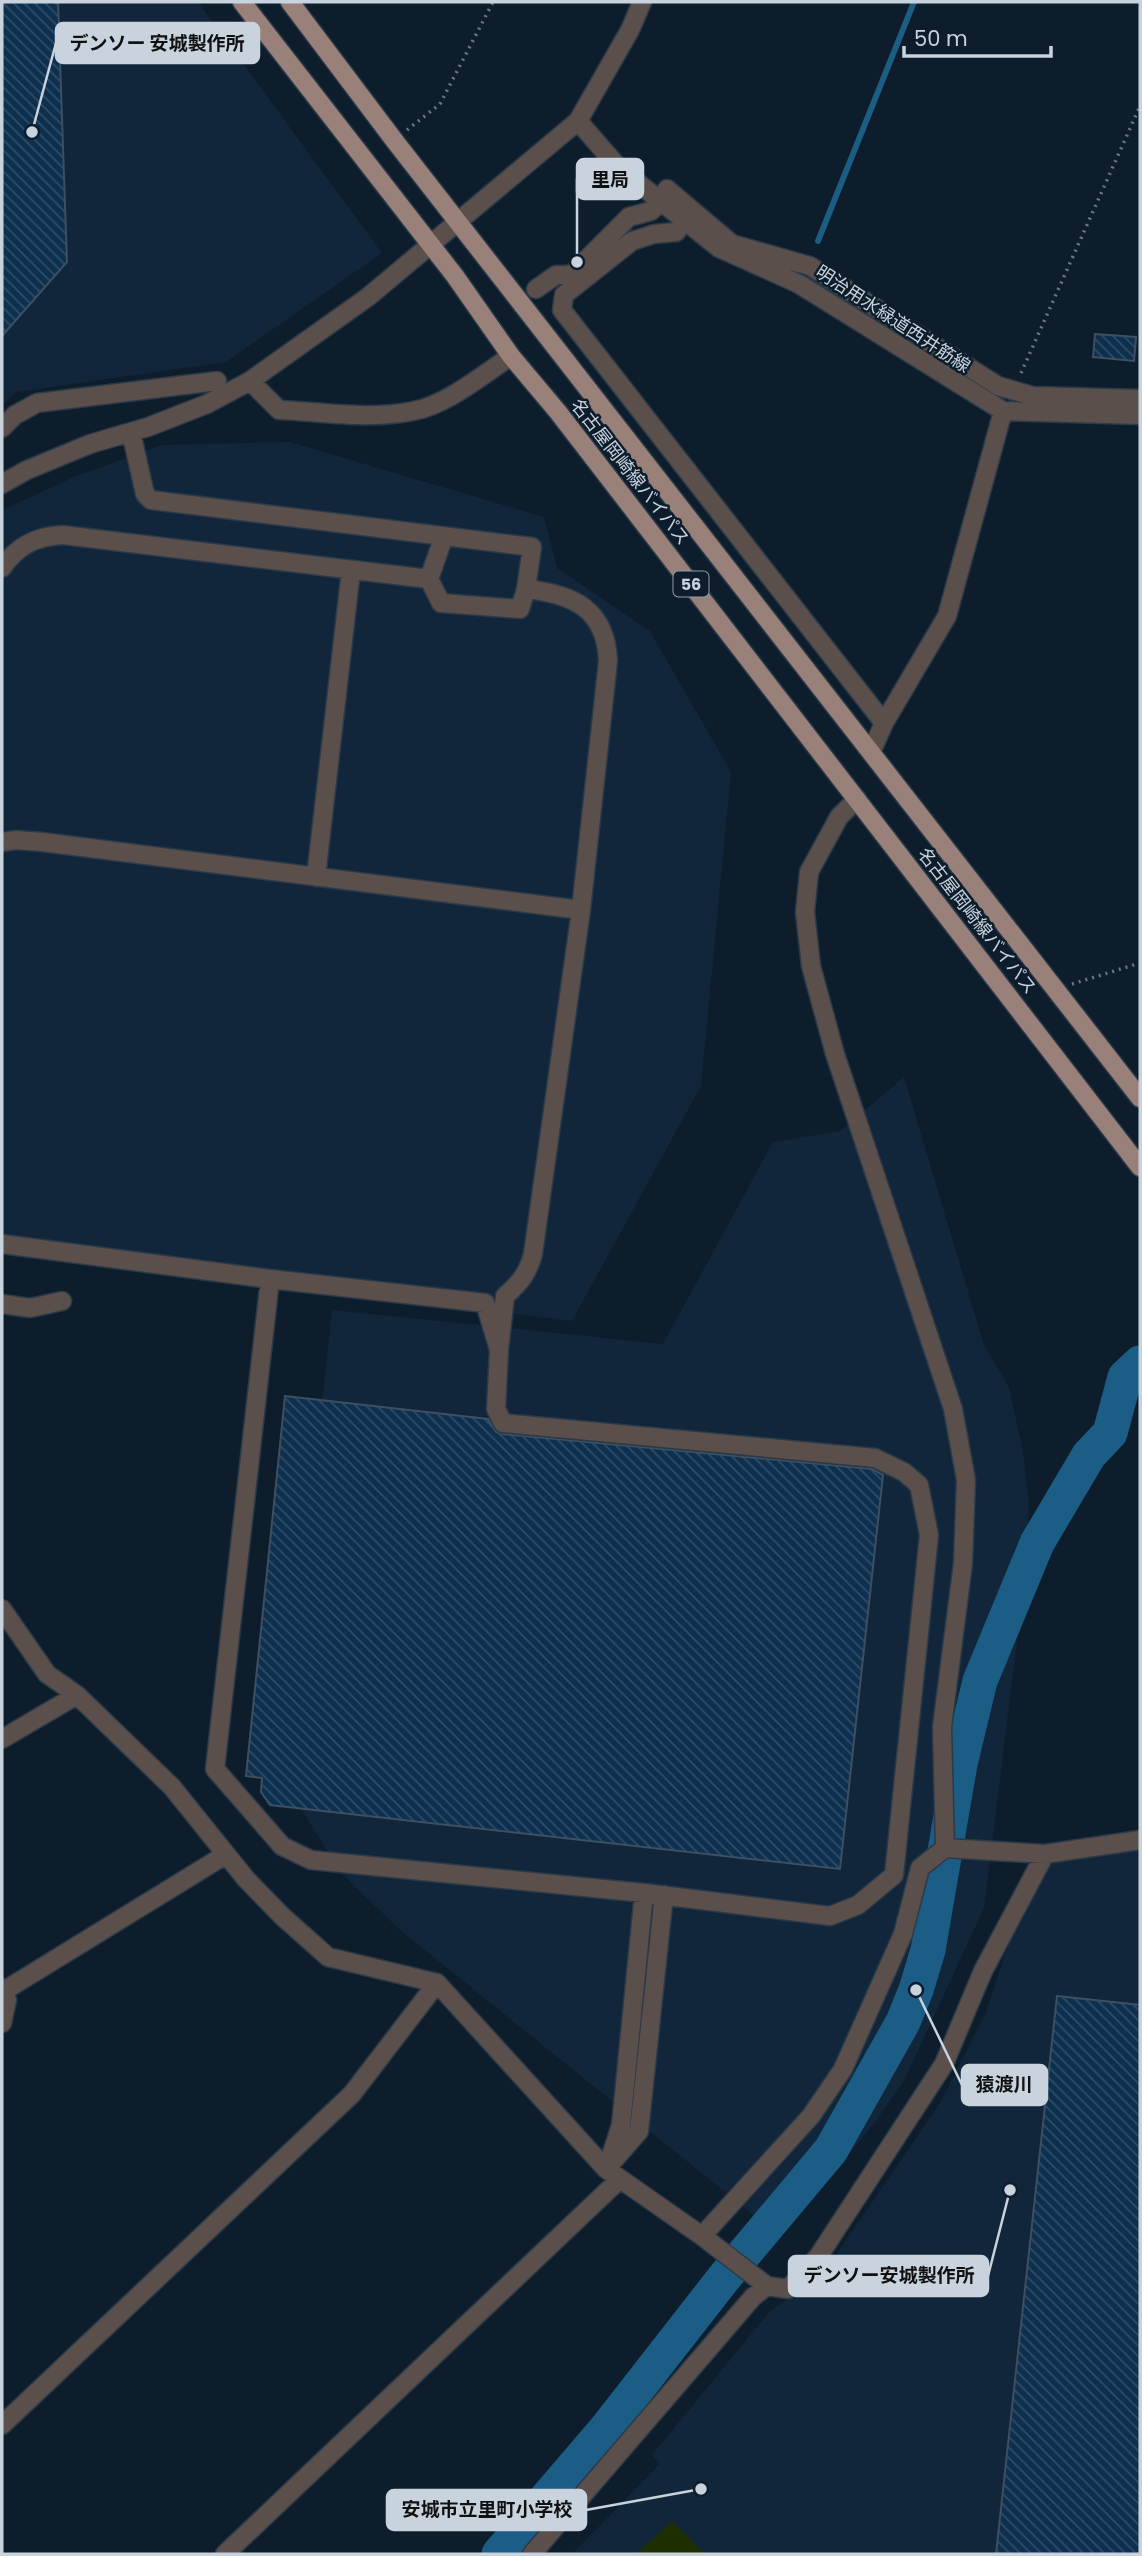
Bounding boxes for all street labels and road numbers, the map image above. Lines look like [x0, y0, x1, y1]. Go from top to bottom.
street label: 明治用水緑道西井筋線 [811, 259, 976, 378]
street label: 名古屋岡崎線バイパス [565, 393, 696, 550]
road number: 56 [674, 572, 708, 596]
street label: 名古屋岡崎線バイパス [912, 842, 1043, 999]

